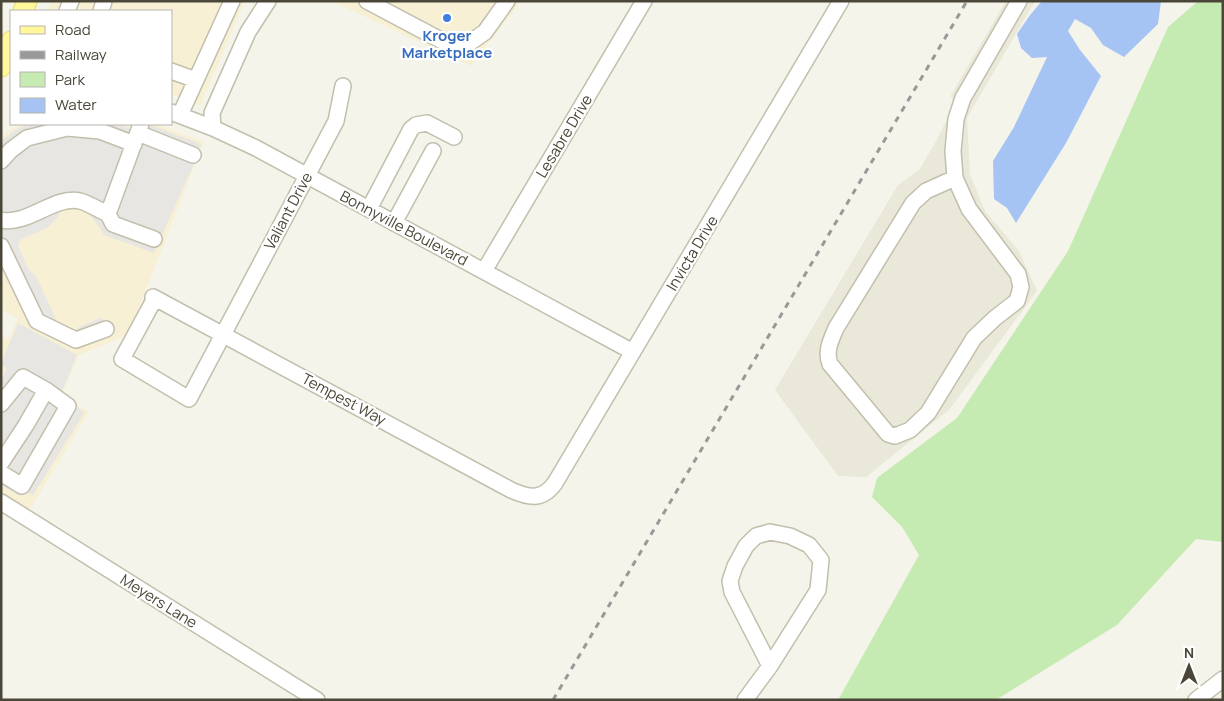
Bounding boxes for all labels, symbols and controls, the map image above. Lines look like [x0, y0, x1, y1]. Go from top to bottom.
legend [10, 10, 172, 125]
marker: Kroger Marketplace [441, 12, 453, 24]
text: Road [55, 19, 91, 40]
place label: Kroger Marketplace [402, 25, 492, 63]
text: Railway [55, 44, 107, 65]
text: Park [55, 69, 85, 90]
street label: Lesabre Drive [531, 90, 597, 182]
text: Water [55, 94, 97, 115]
street label: Valiant Drive [259, 168, 317, 253]
street label: Bonnyville Boulevard [336, 185, 472, 271]
street label: Invicta Drive [661, 211, 723, 295]
street label: Tempest Way [298, 368, 390, 430]
street label: Meyers Lane [116, 569, 202, 633]
north arrow [1164, 641, 1214, 691]
text: N [1184, 643, 1194, 662]

